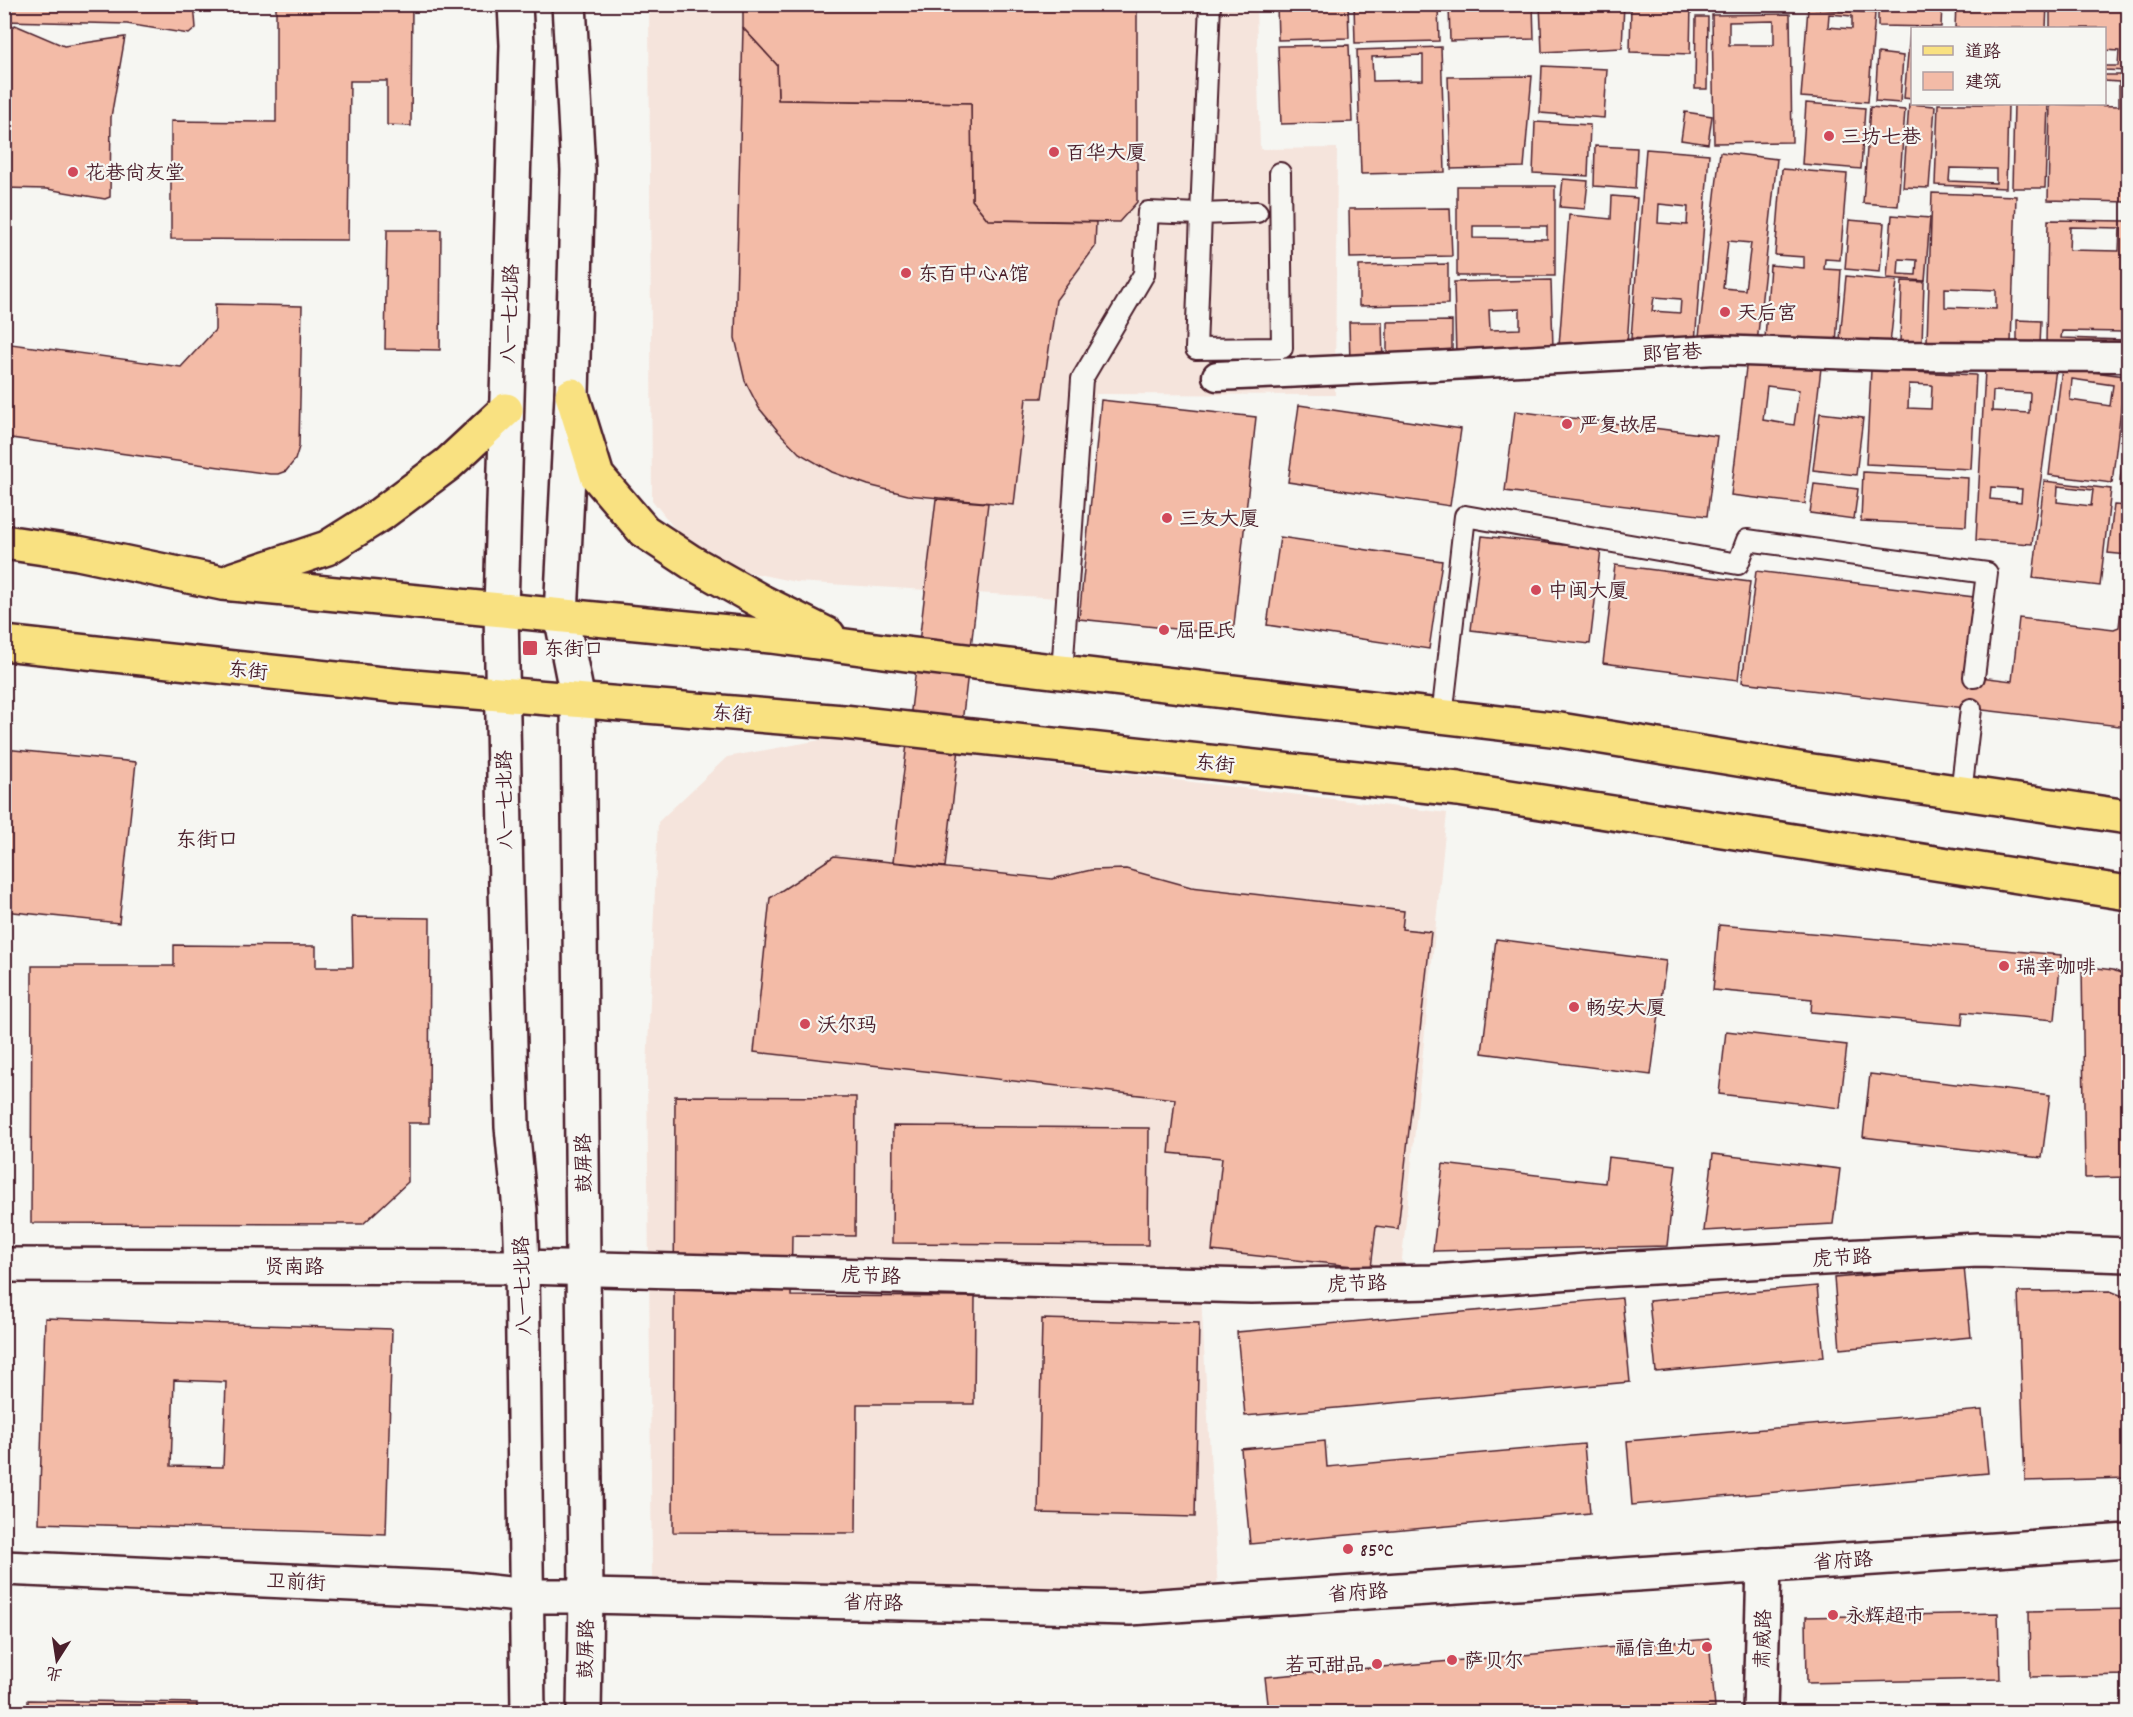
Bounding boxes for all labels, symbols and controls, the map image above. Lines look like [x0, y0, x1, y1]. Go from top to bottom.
legend [1911, 27, 2106, 105]
text: 道路 [1965, 41, 2001, 66]
text: 建筑 [1965, 71, 2001, 96]
place label: 三坊七巷 [1841, 125, 1922, 153]
marker: 三坊七巷 [1822, 129, 1836, 143]
place label: 百华大厦 [1066, 141, 1146, 169]
marker: 百华大厦 [1047, 145, 1061, 159]
place label: 花巷尚友堂 [85, 161, 185, 189]
marker: 花巷尚友堂 [66, 165, 80, 179]
place label: 东百中心A馆 [918, 262, 1029, 290]
street label: 八一七北路 [496, 263, 528, 365]
marker: 东百中心A馆 [899, 266, 913, 280]
place label: 天后宫 [1737, 301, 1797, 329]
marker: 天后宫 [1718, 305, 1732, 319]
street label: 郎官巷 [1641, 339, 1704, 371]
place label: 严复故居 [1579, 413, 1659, 441]
marker: 严复故居 [1560, 417, 1574, 431]
place label: 三友大厦 [1179, 507, 1259, 535]
marker: 三友大厦 [1160, 511, 1174, 525]
place label: 中闽大厦 [1548, 579, 1628, 607]
marker: 中闽大厦 [1529, 583, 1543, 597]
place label: 屈臣氏 [1176, 619, 1236, 647]
marker: 屈臣氏 [1157, 623, 1171, 637]
place label: 东街口 [544, 637, 604, 665]
marker: 东街口 [521, 639, 539, 657]
street label: 东街 [226, 657, 269, 689]
street label: 东街 [711, 700, 753, 732]
street label: 八一七北路 [492, 749, 522, 850]
street label: 东街 [1193, 750, 1236, 782]
district label: 东街口 [176, 827, 239, 857]
place label: 瑞幸咖啡 [2016, 955, 2096, 983]
marker: 瑞幸咖啡 [1997, 959, 2011, 973]
place label: 畅安大厦 [1586, 996, 1666, 1024]
marker: 畅安大厦 [1567, 1000, 1581, 1014]
place label: 沃尔玛 [817, 1013, 877, 1041]
marker: 沃尔玛 [798, 1017, 812, 1031]
street label: 鼓屏路 [571, 1132, 601, 1193]
street label: 八一七北路 [509, 1234, 541, 1336]
street label: 虎节路 [1811, 1244, 1874, 1276]
street label: 贤南路 [264, 1255, 325, 1283]
street label: 虎节路 [840, 1263, 902, 1293]
street label: 虎节路 [1327, 1271, 1389, 1301]
place label: 85°C [1360, 1538, 1394, 1566]
marker: 85°C [1341, 1542, 1355, 1556]
street label: 省府路 [1812, 1547, 1875, 1579]
street label: 卫前街 [265, 1568, 327, 1600]
street label: 省府路 [1327, 1579, 1390, 1611]
street label: 省府路 [843, 1590, 904, 1620]
place label: 永辉超市 [1845, 1604, 1925, 1632]
street label: 肃威路 [1750, 1608, 1780, 1670]
marker: 永辉超市 [1826, 1608, 1840, 1622]
street label: 鼓屏路 [573, 1618, 603, 1679]
north arrow [27, 1630, 87, 1690]
place label: 福信鱼丸 [1615, 1636, 1695, 1664]
marker: 福信鱼丸 [1700, 1640, 1714, 1654]
place label: 萨贝尔 [1464, 1649, 1524, 1677]
place label: 若可甜品 [1285, 1653, 1365, 1681]
marker: 萨贝尔 [1445, 1653, 1459, 1667]
marker: 若可甜品 [1370, 1657, 1384, 1671]
text: 北 [44, 1659, 65, 1685]

